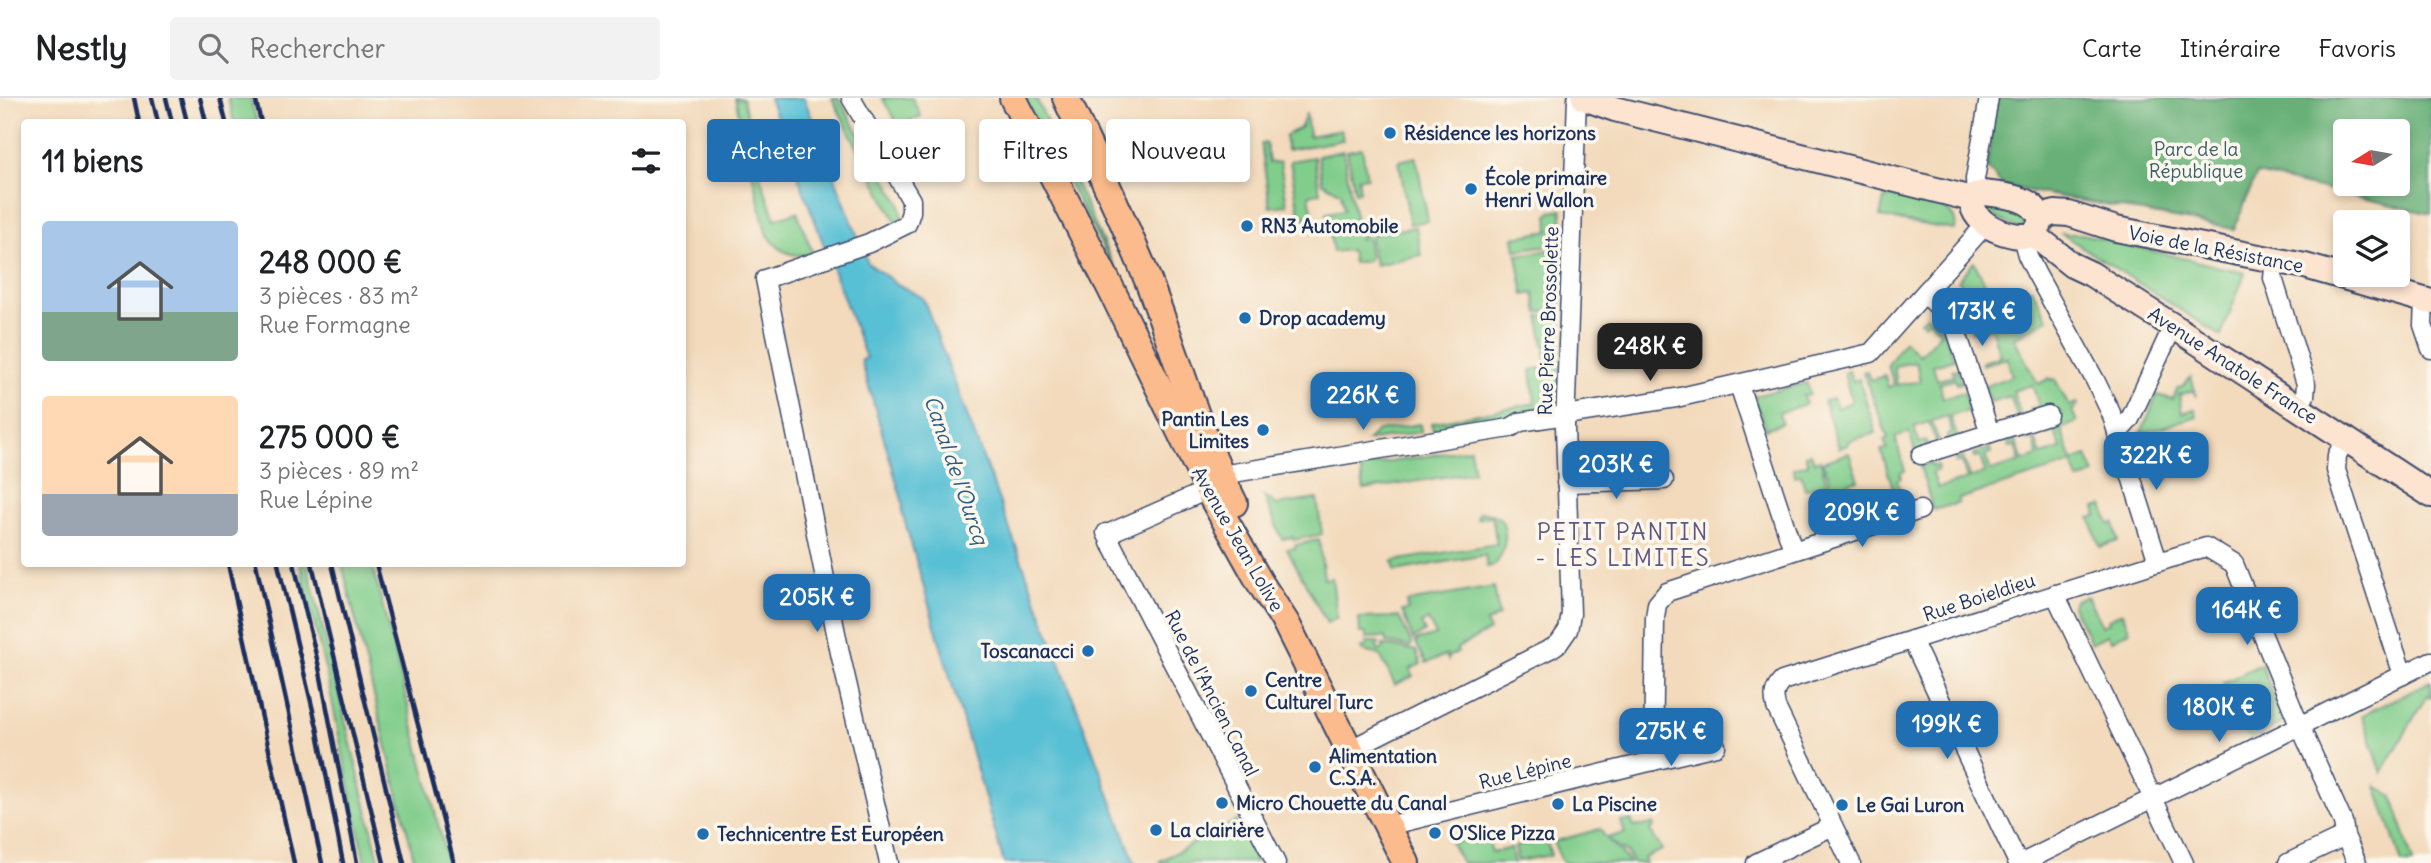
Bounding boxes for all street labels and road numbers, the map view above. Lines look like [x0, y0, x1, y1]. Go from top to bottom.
street label: Voie de la Résistance [2127, 220, 2305, 278]
street label: Rue Pierre Brossolette [1533, 226, 1563, 416]
street label: Avenue Anatole France [2144, 301, 2322, 429]
street label: Avenue Jean Lolive [1187, 462, 1289, 616]
street label: Rue Boieldieu [1920, 568, 2038, 626]
street label: Rue de l'Ancien Canal [1160, 606, 1264, 780]
street label: Rue Lépine [1476, 748, 1574, 794]

